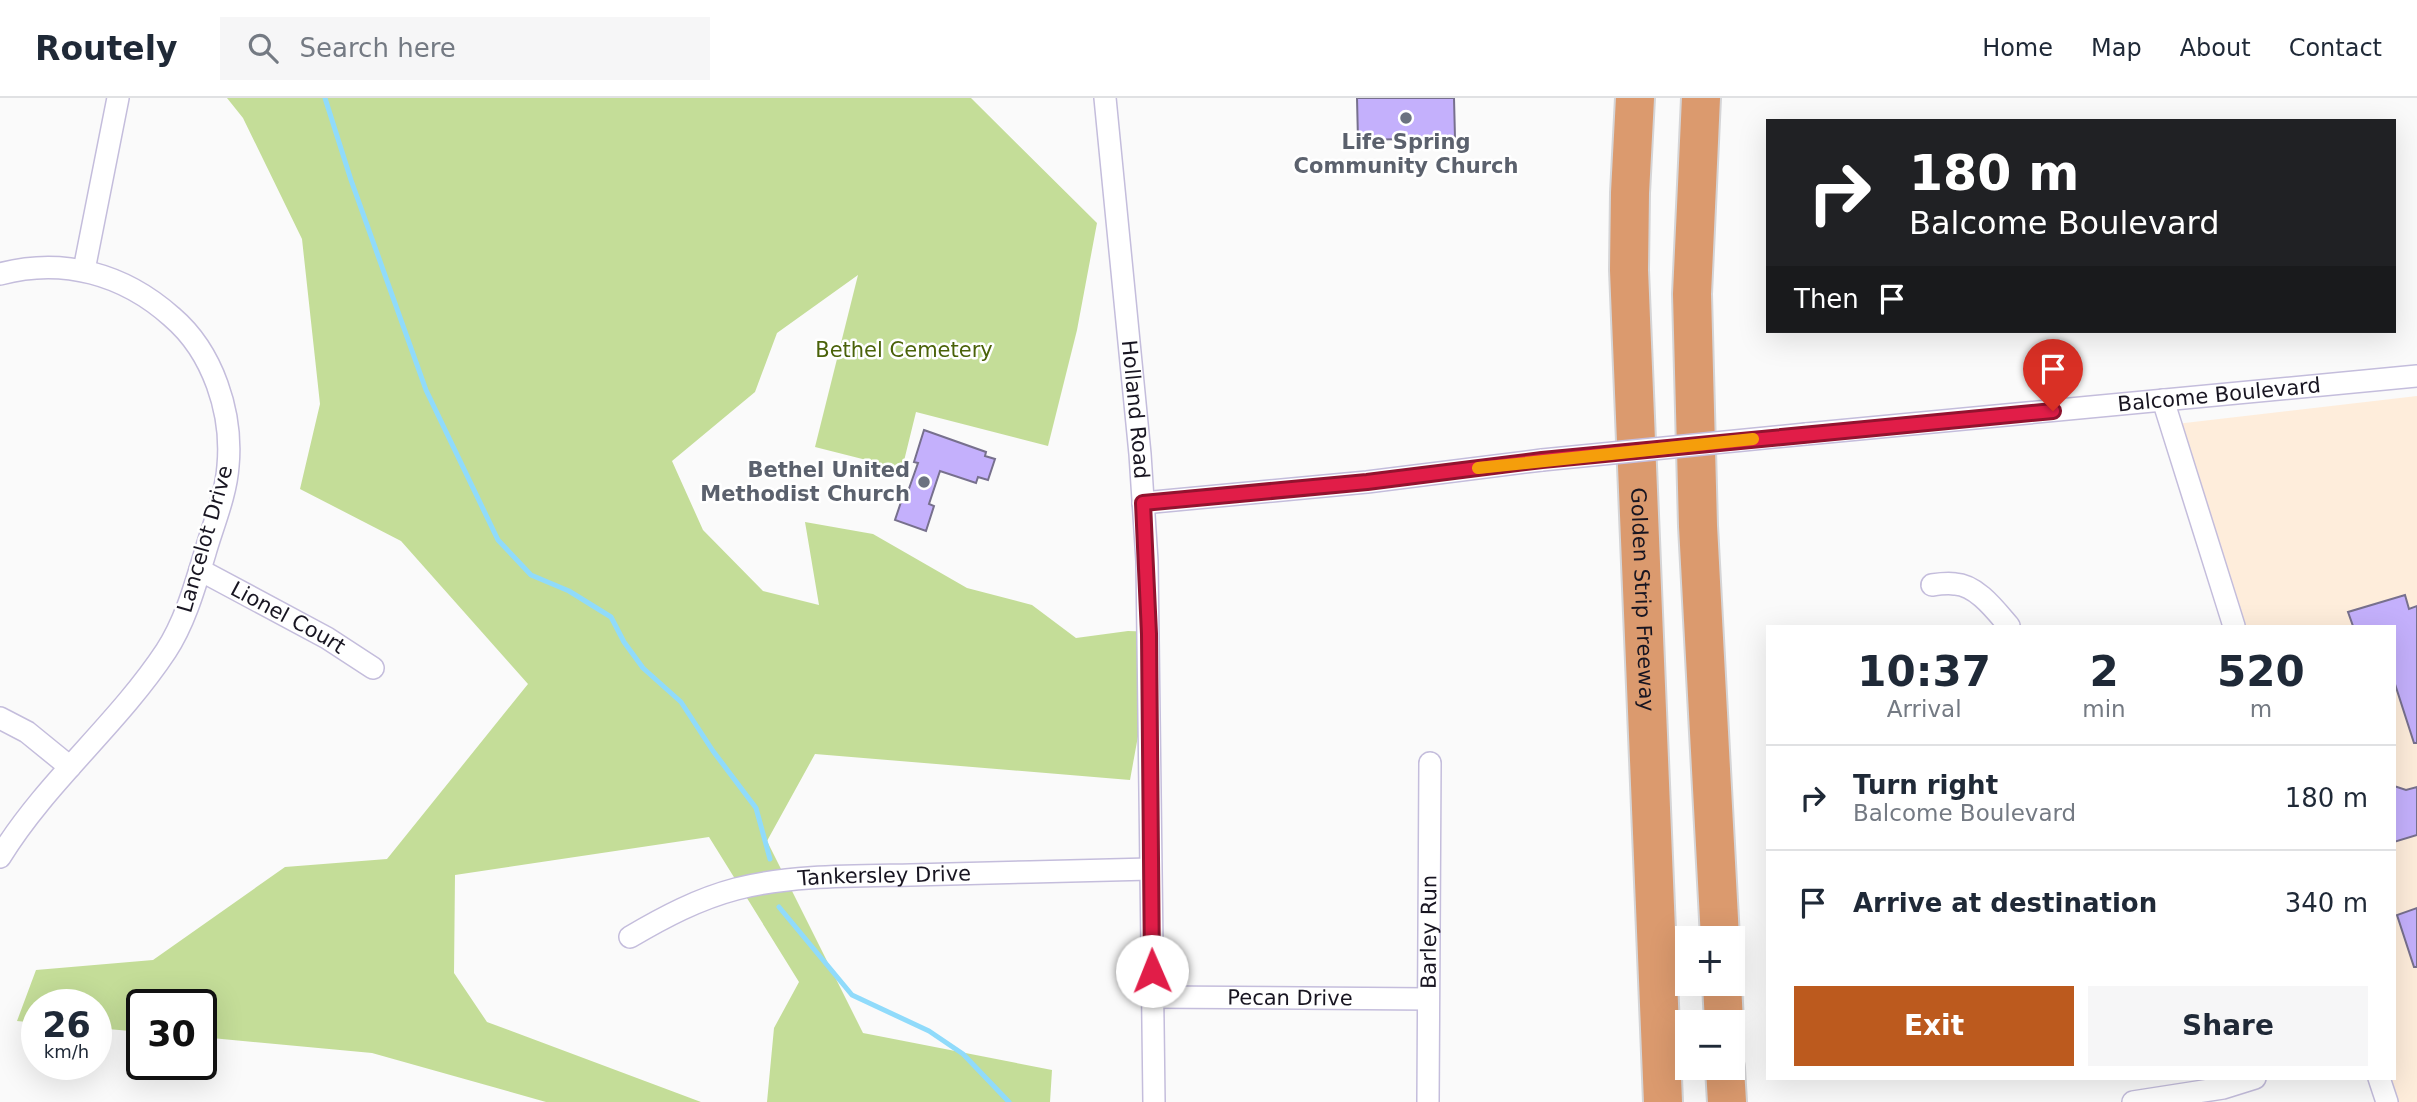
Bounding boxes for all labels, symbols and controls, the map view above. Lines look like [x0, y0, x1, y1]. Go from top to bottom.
search box [220, 17, 710, 80]
text: Routely [35, 29, 178, 68]
icon: search [244, 29, 282, 67]
text: Search here [300, 33, 456, 63]
text: Home [1982, 34, 2053, 62]
text: Map [2091, 34, 2142, 62]
text: About [2180, 34, 2251, 62]
text: Contact [2289, 34, 2382, 62]
marker: Life Spring Community Church [1398, 110, 1414, 126]
place label: Life Spring Community Church [1294, 130, 1518, 178]
text: 180 m [1909, 145, 2079, 202]
icon: right [1794, 147, 1885, 238]
text: Balcome Boulevard [1909, 204, 2220, 242]
icon: arrive [1873, 280, 1911, 318]
text: Then [1794, 284, 1859, 314]
park label: Bethel Cemetery [815, 338, 993, 362]
street label: Holland Road [1117, 339, 1154, 480]
pin [2023, 339, 2083, 411]
icon: arrive [2034, 350, 2072, 388]
street label: Balcome Boulevard [2117, 373, 2322, 416]
place label: Bethel United Methodist Church [700, 458, 910, 506]
street label: Lancelot Drive [173, 463, 237, 615]
marker: Bethel United Methodist Church [916, 474, 932, 490]
street label: Golden Strip Freeway [1626, 487, 1659, 712]
street label: Lionel Court [227, 577, 350, 659]
text: 10:37 [1857, 647, 1991, 696]
text: 2 [2089, 647, 2119, 696]
text: 520 [2217, 647, 2305, 696]
text: Arrival [1887, 696, 1962, 722]
text: min [2082, 696, 2126, 722]
text: m [2250, 696, 2272, 722]
text: Turn right [1853, 770, 1998, 800]
icon: right [1794, 779, 1832, 817]
text: 180 m [2285, 783, 2368, 813]
text: Balcome Boulevard [1853, 800, 2076, 826]
street label: Tankersley Drive [796, 861, 971, 891]
street label: Barley Run [1417, 875, 1441, 989]
icon: arrive [1794, 884, 1832, 922]
text: Arrive at destination [1853, 888, 2157, 918]
text: 340 m [2285, 888, 2368, 918]
map controls [1675, 926, 1745, 1080]
button: + [1675, 926, 1745, 996]
position arrow [1115, 934, 1189, 1008]
street label: Pecan Drive [1227, 986, 1353, 1010]
button: Exit [1794, 986, 2074, 1066]
button: Share [2088, 986, 2368, 1066]
speed limit sign: 30 [126, 989, 217, 1080]
text: 26 [42, 1005, 91, 1045]
button: − [1675, 1010, 1745, 1080]
text: km/h [44, 1041, 89, 1062]

